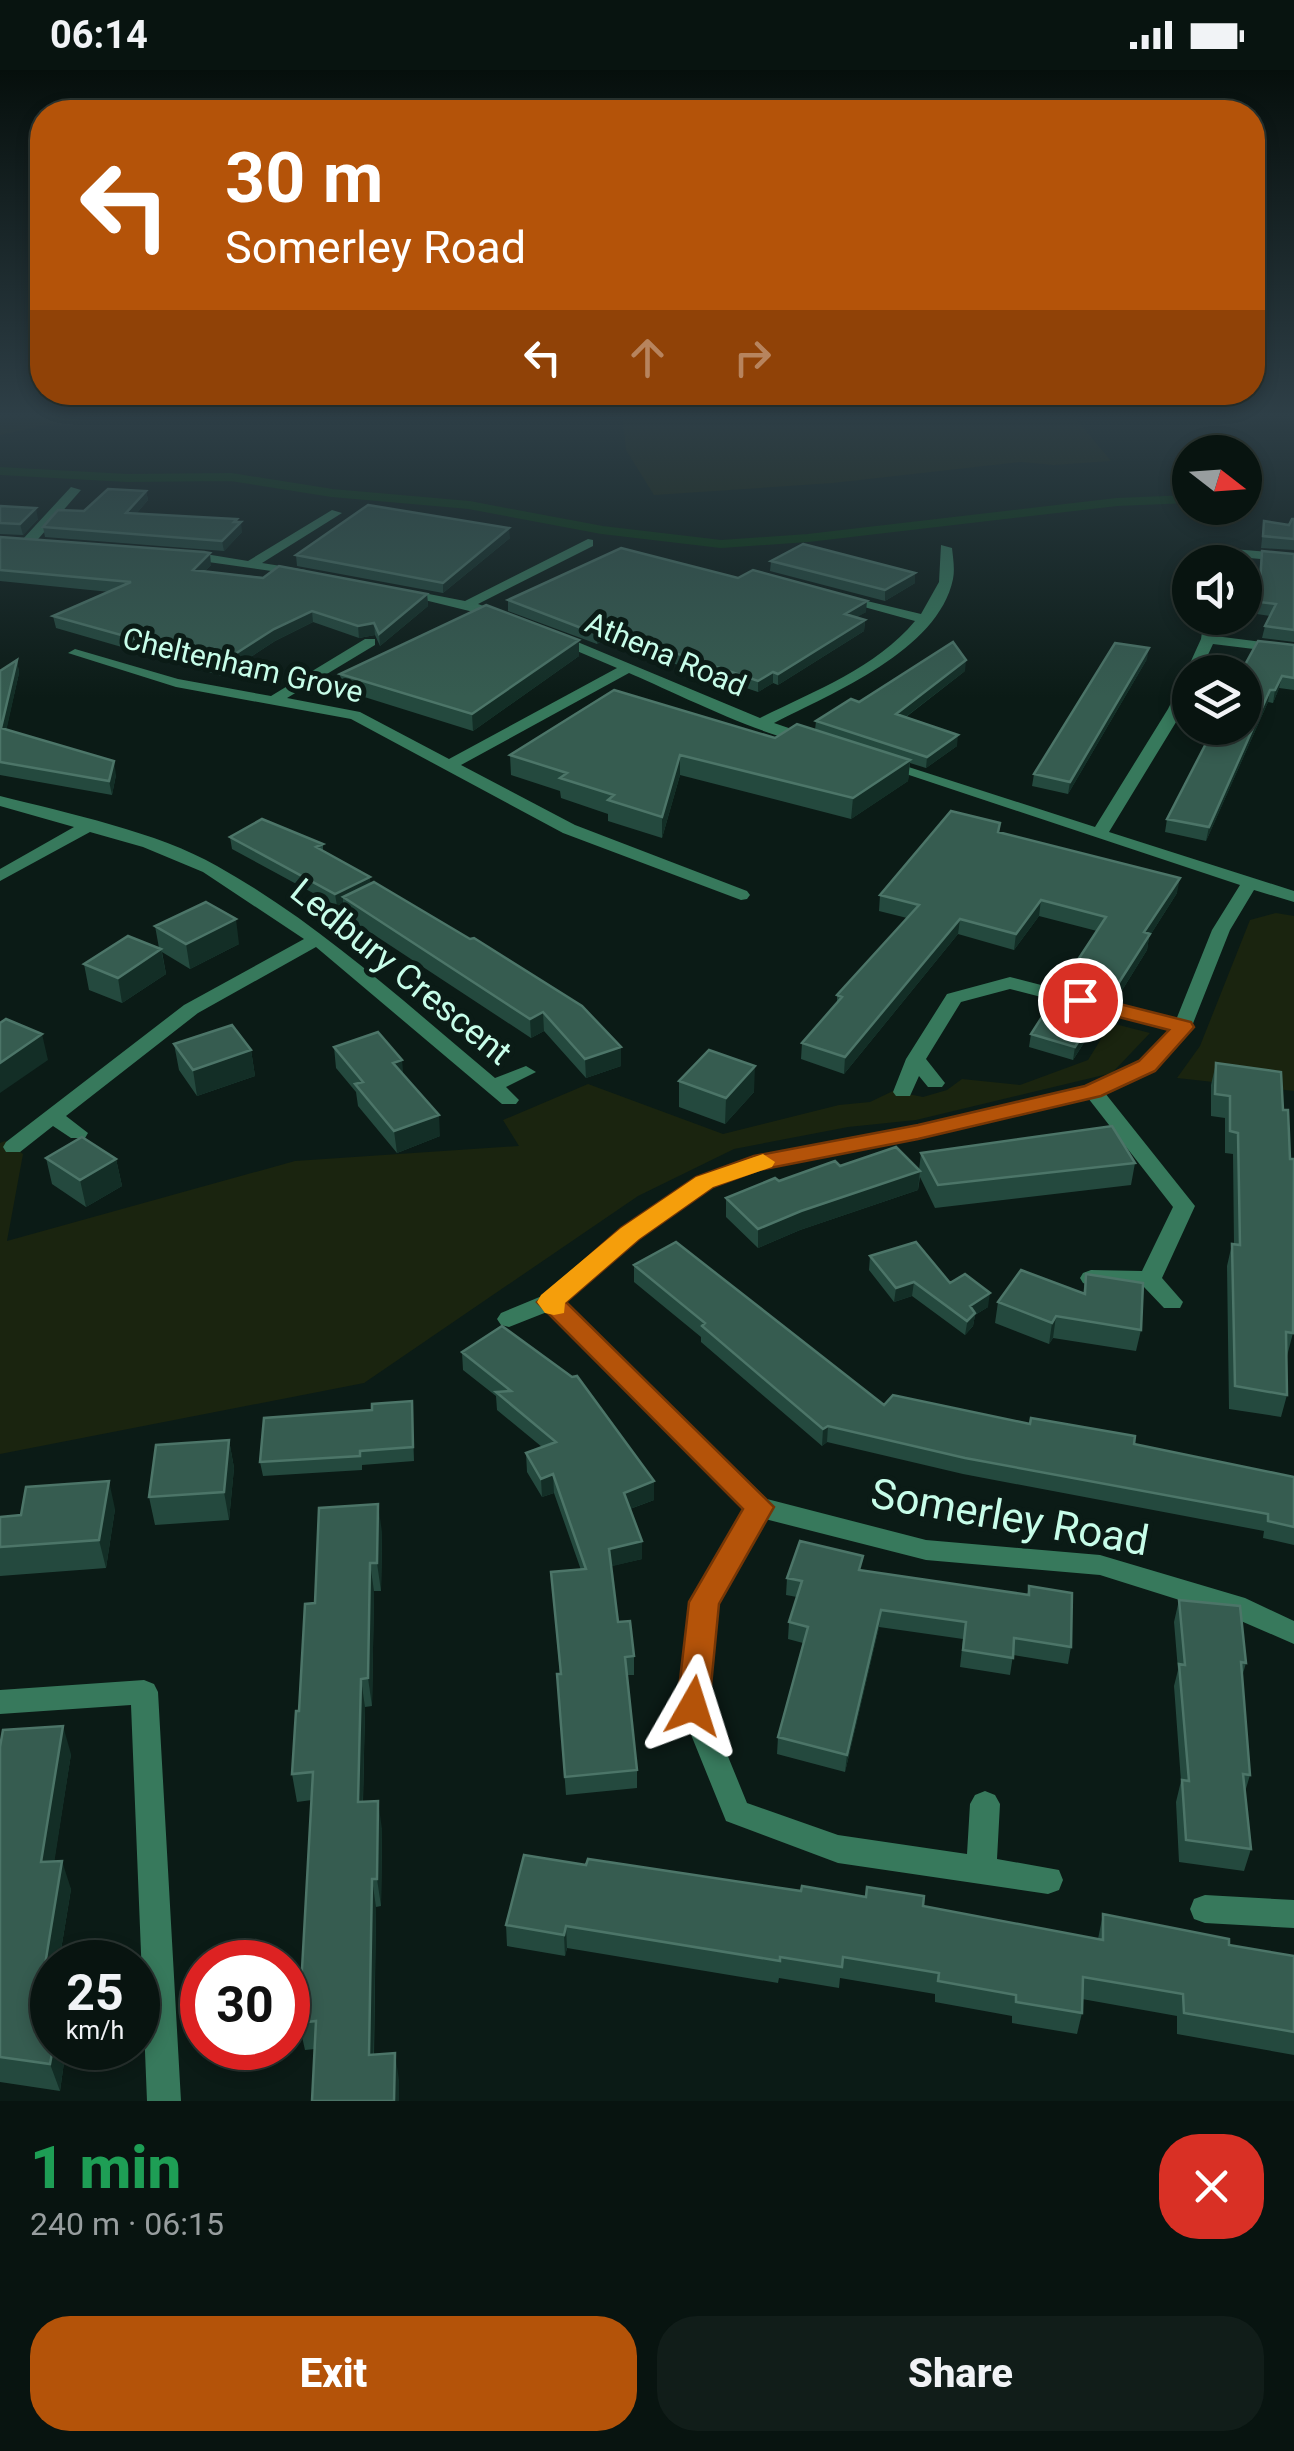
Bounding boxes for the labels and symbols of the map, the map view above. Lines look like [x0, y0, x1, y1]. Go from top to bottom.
north arrow [1172, 435, 1262, 525]
street label: Athena Road [581, 605, 751, 703]
street label: Cheltenham Grove [119, 620, 367, 710]
street label: Ledbury Crescent [282, 870, 520, 1074]
pin [1038, 958, 1123, 1043]
street label: Somerley Road [867, 1468, 1153, 1566]
position arrow [641, 1654, 745, 1758]
speed limit sign: 30 [180, 1940, 310, 2070]

